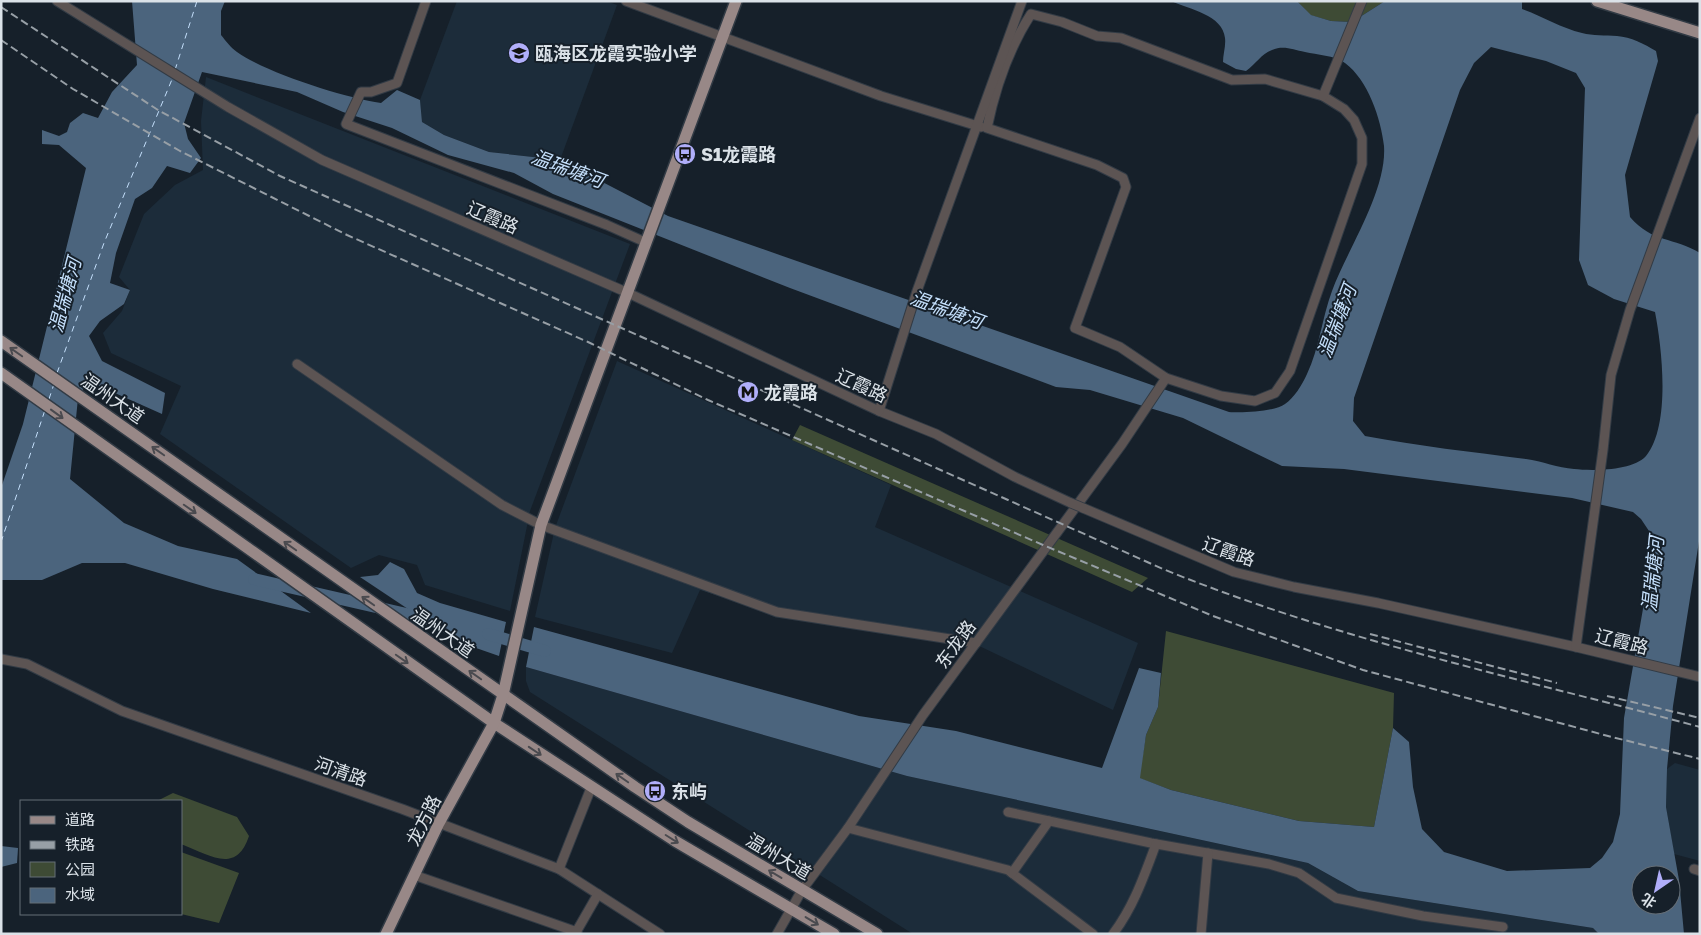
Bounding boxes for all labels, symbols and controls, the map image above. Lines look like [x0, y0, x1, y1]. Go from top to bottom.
school or university icon: 瓯海区龙霞实验小学 [507, 41, 531, 65]
place label: 瓯海区龙霞实验小学 [535, 42, 697, 64]
bus stop icon: S1龙霞路 [673, 142, 697, 166]
place label: S1龙霞路 [701, 143, 776, 165]
water label: 温瑞塘河 [528, 144, 611, 193]
street label: 辽霞路 [464, 196, 522, 238]
water label: 温瑞塘河 [43, 251, 86, 335]
water label: 温瑞塘河 [1312, 278, 1362, 361]
water label: 温瑞塘河 [907, 285, 990, 334]
one-way arrow [10, 346, 24, 357]
street label: 辽霞路 [833, 364, 891, 406]
street label: 温州大道 [77, 368, 149, 428]
metro station icon: 龙霞路 [736, 380, 760, 404]
place label: 龙霞路 [764, 381, 818, 403]
one-way arrow [50, 409, 64, 419]
one-way arrow [152, 446, 165, 457]
one-way arrow [183, 504, 197, 514]
water label: 温瑞塘河 [1637, 531, 1668, 613]
street label: 辽霞路 [1200, 532, 1258, 570]
one-way arrow [284, 541, 298, 551]
one-way arrow [362, 596, 376, 606]
street label: 温州大道 [407, 602, 479, 662]
street label: 东龙路 [930, 616, 980, 672]
street label: 辽霞路 [1593, 624, 1651, 658]
one-way arrow [394, 654, 408, 664]
one-way arrow [468, 670, 482, 680]
one-way arrow [528, 746, 542, 756]
street label: 河清路 [312, 752, 370, 790]
one-way arrow [615, 773, 629, 783]
bus stop icon: 东屿 [643, 779, 667, 803]
place label: 东屿 [671, 780, 707, 802]
street label: 龙方路 [401, 791, 445, 849]
legend [20, 800, 182, 915]
text: 道路 [65, 810, 95, 828]
street label: 温州大道 [742, 828, 816, 884]
text: 铁路 [65, 835, 95, 853]
one-way arrow [664, 835, 678, 845]
text: 公园 [65, 860, 95, 878]
north arrow [1631, 865, 1681, 915]
one-way arrow [768, 868, 782, 878]
text: 水域 [65, 885, 95, 903]
text: 北 [1638, 890, 1659, 912]
one-way arrow [805, 916, 819, 926]

